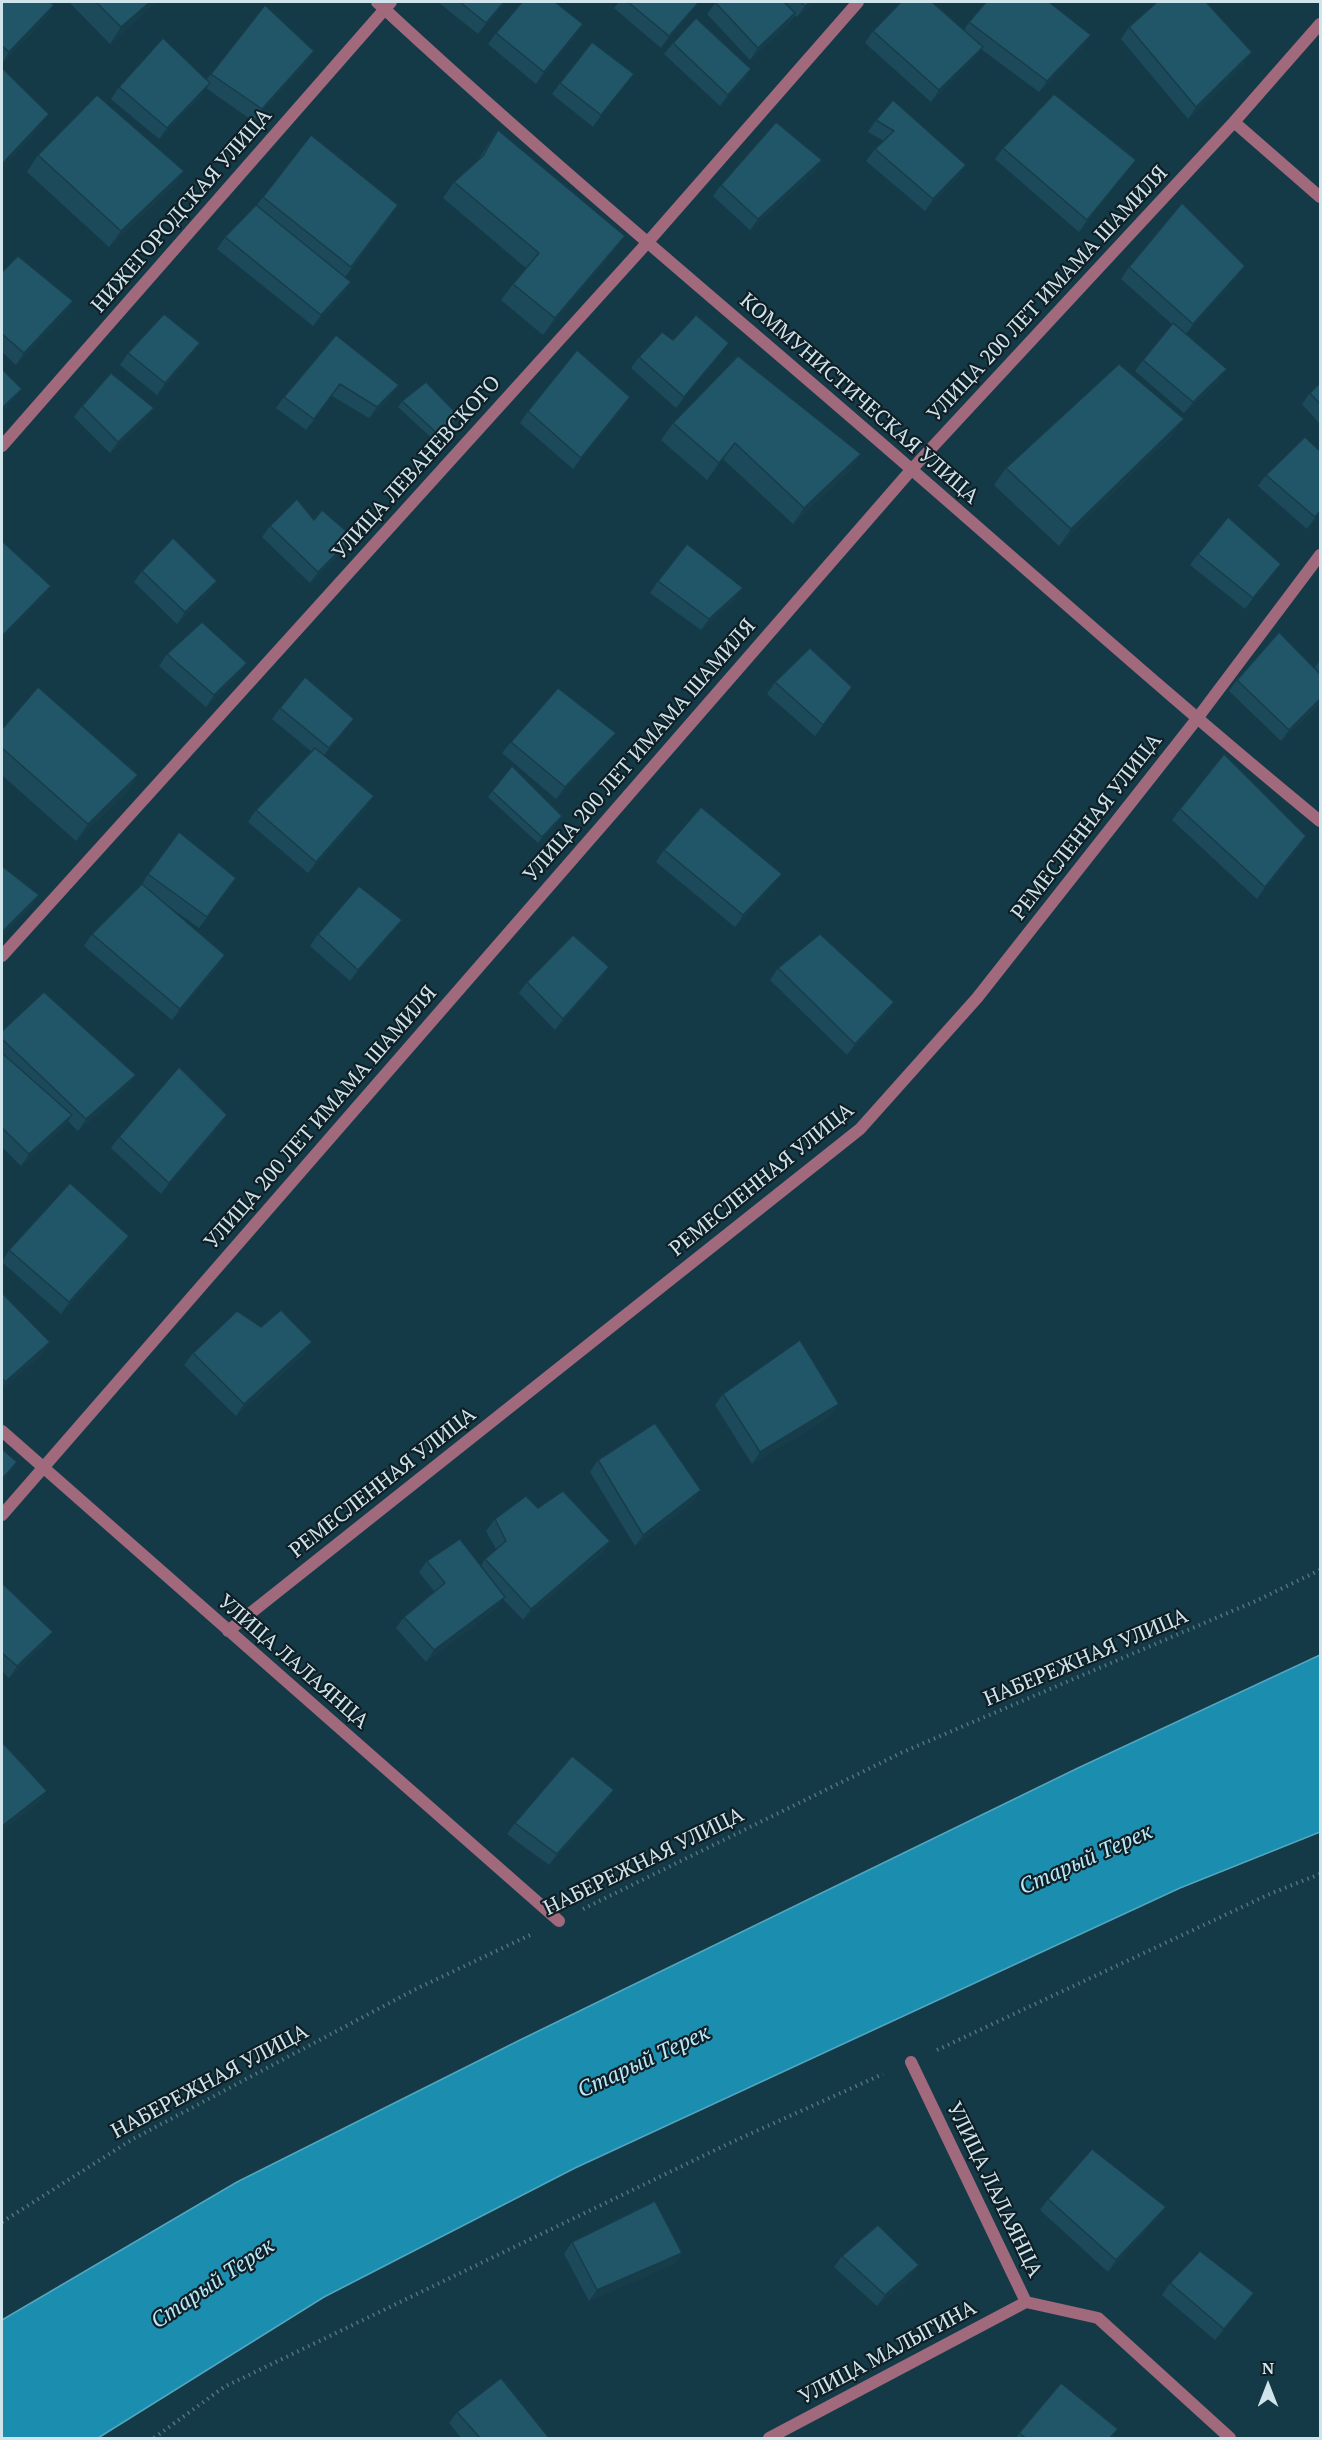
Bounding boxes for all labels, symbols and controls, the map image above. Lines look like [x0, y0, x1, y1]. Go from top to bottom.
street label: НИЖЕГОРОДСКАЯ УЛИЦА [86, 104, 278, 318]
street label: УЛИЦА 200 ЛЕТ ИМАМА ШАМИЛЯ [923, 161, 1173, 427]
street label: КОММУНИСТИЧЕСКАЯ УЛИЦА [734, 288, 984, 510]
street label: УЛИЦА ЛЕВАНЕВСКОГО [328, 371, 506, 565]
street label: УЛИЦА 200 ЛЕТ ИМАМА ШАМИЛЯ [519, 614, 761, 888]
street label: РЕМЕСЛЕННАЯ УЛИЦА [1006, 729, 1168, 925]
street label: УЛИЦА 200 ЛЕТ ИМАМА ШАМИЛЯ [200, 981, 442, 1255]
street label: РЕМЕСЛЕННАЯ УЛИЦА [665, 1098, 859, 1262]
street label: РЕМЕСЛЕННАЯ УЛИЦА [285, 1402, 481, 1564]
street label: УЛИЦА ЛАЛАЯНЦА [212, 1590, 374, 1734]
street label: НАБЕРЕЖНАЯ УЛИЦА [980, 1604, 1192, 1712]
street label: НАБЕРЕЖНАЯ УЛИЦА [540, 1803, 748, 1921]
water label: Старый Терек [1015, 1819, 1157, 1901]
street label: НАБЕРЕЖНАЯ УЛИЦА [107, 2019, 313, 2145]
water label: Старый Терек [574, 2020, 714, 2104]
street label: УЛИЦА ЛАЛАЯНЦА [941, 2098, 1047, 2282]
water label: Старый Терек [146, 2233, 280, 2335]
street label: УЛИЦА МАЛЫГИНА [795, 2296, 981, 2410]
north arrow [1238, 2356, 1298, 2416]
text: N [1262, 2357, 1274, 2379]

